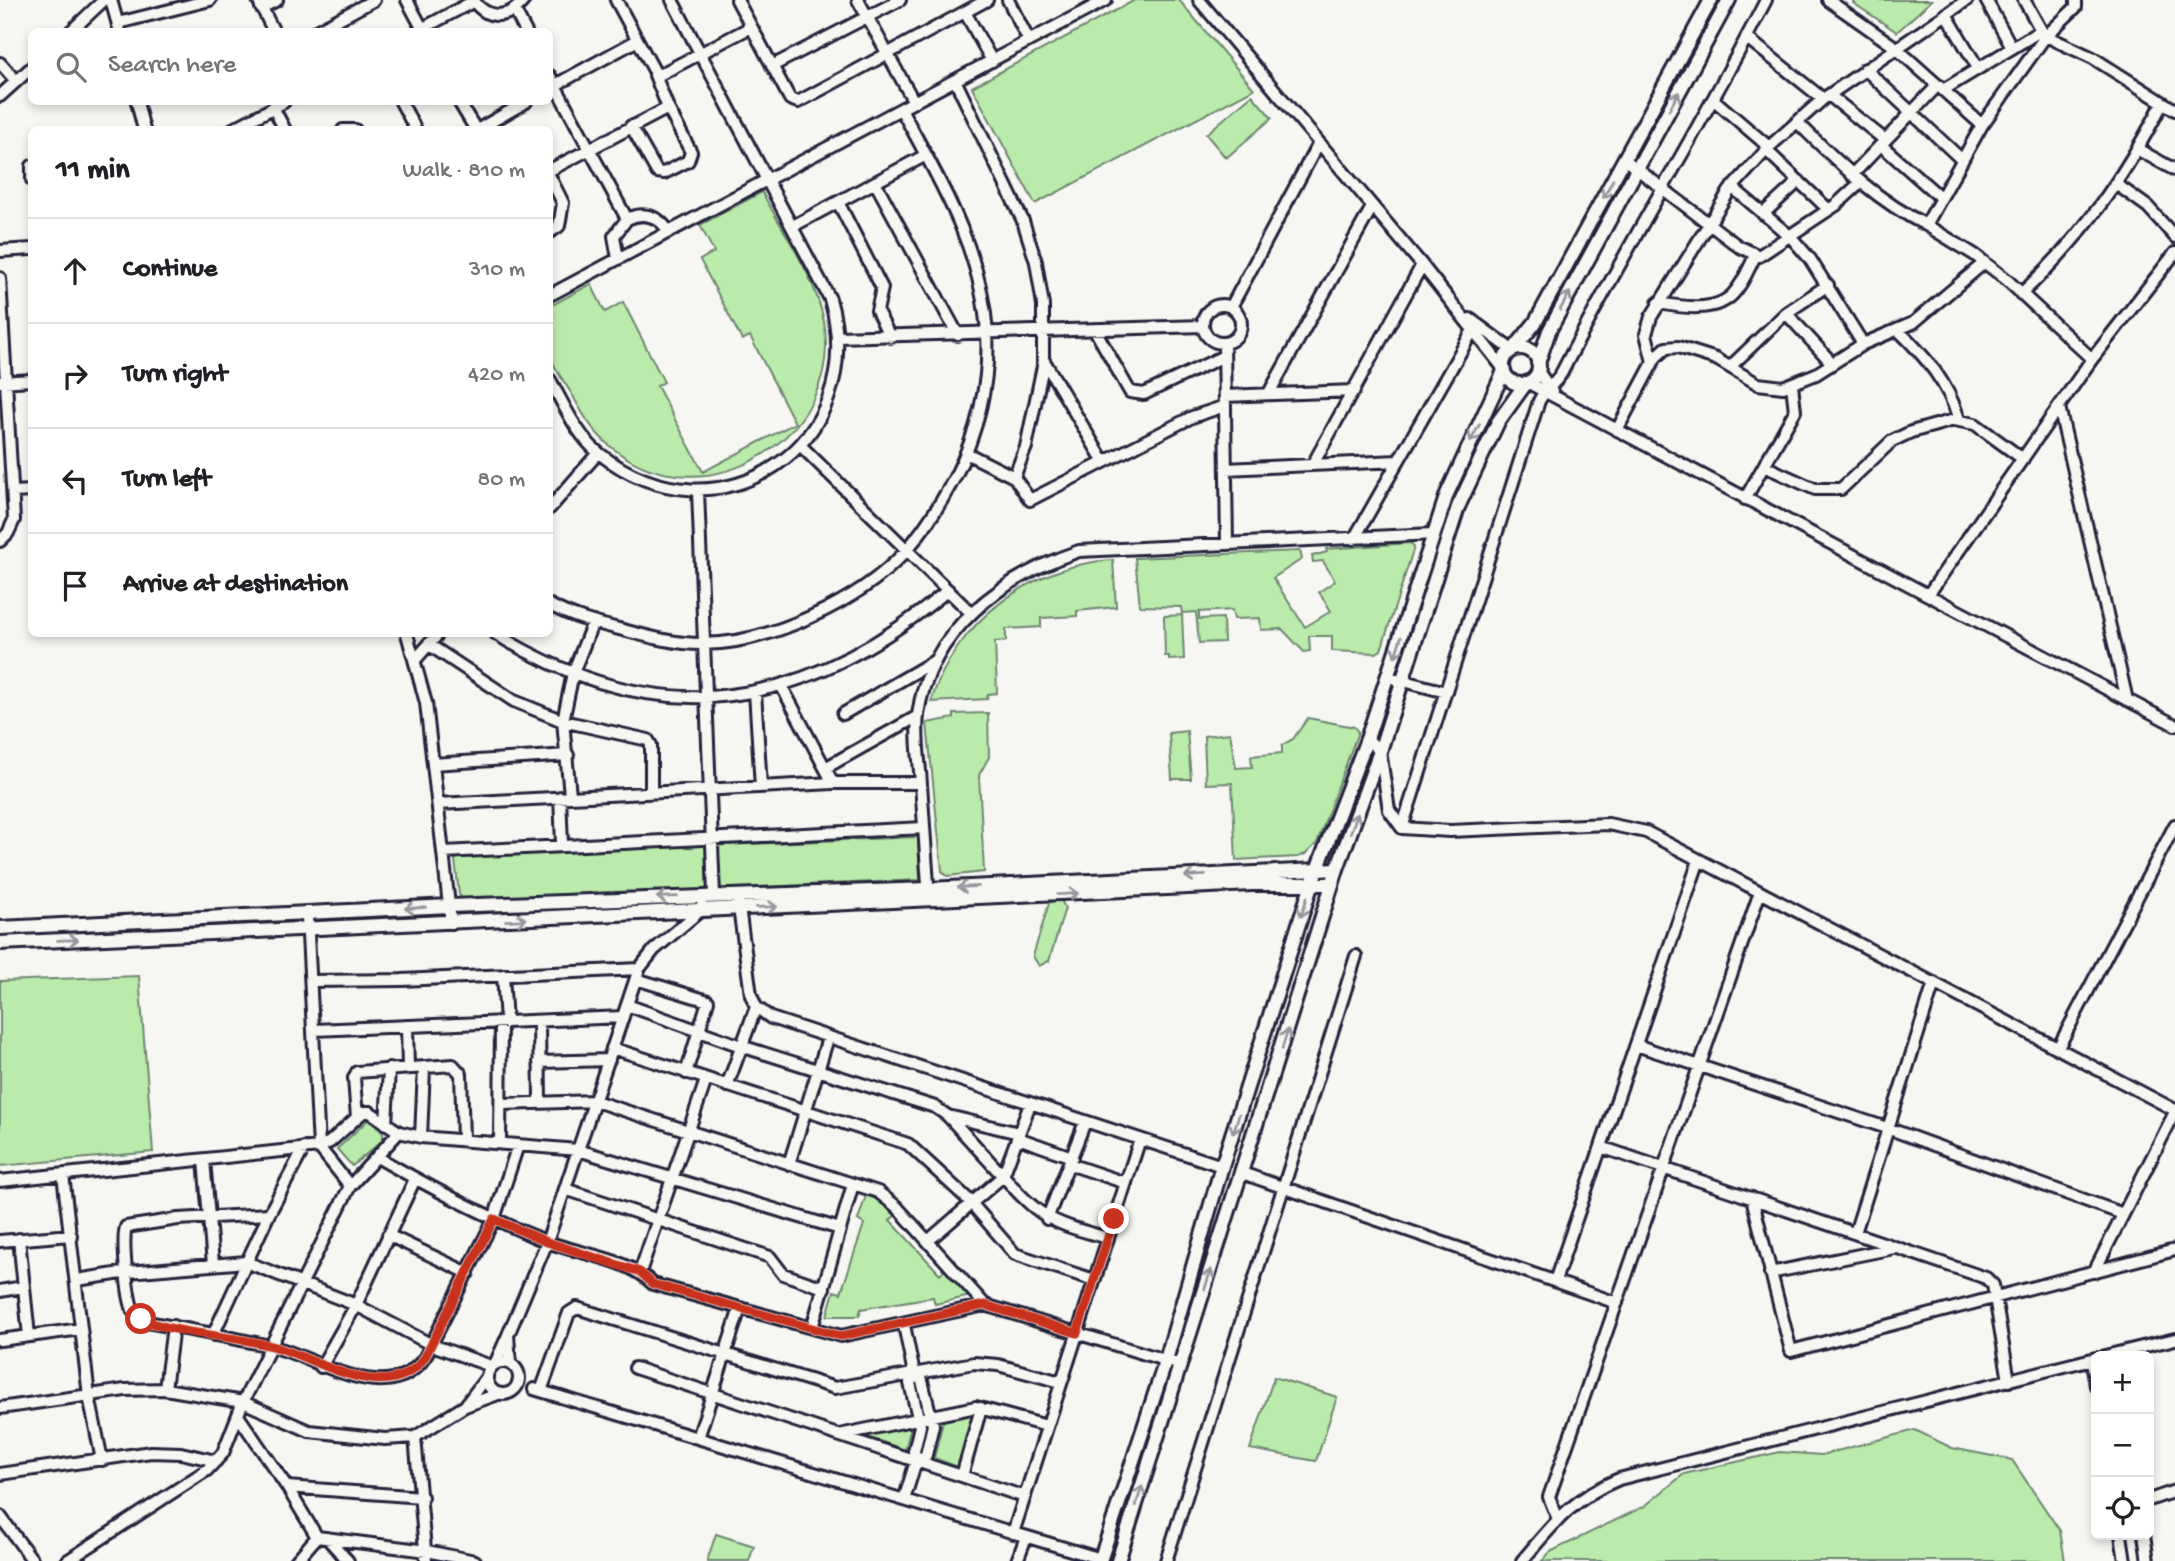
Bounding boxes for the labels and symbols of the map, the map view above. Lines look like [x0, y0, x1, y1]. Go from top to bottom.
one-way arrow [1668, 91, 1682, 112]
one-way arrow [1601, 178, 1614, 199]
one-way arrow [1559, 291, 1573, 311]
one-way arrow [1468, 422, 1482, 443]
one-way arrow [1390, 635, 1403, 657]
one-way arrow [1348, 812, 1361, 834]
one-way arrow [1184, 869, 1207, 882]
one-way arrow [956, 880, 979, 893]
one-way arrow [1056, 888, 1079, 901]
one-way arrow [656, 891, 679, 904]
one-way arrow [1297, 896, 1310, 918]
one-way arrow [756, 901, 779, 914]
one-way arrow [404, 902, 427, 915]
one-way arrow [504, 913, 527, 926]
one-way arrow [56, 934, 79, 947]
one-way arrow [1279, 1029, 1292, 1051]
one-way arrow [1228, 1112, 1241, 1134]
route end [1098, 1203, 1129, 1234]
one-way arrow [1203, 1269, 1215, 1291]
route start [125, 1303, 156, 1334]
one-way arrow [1133, 1485, 1146, 1507]

